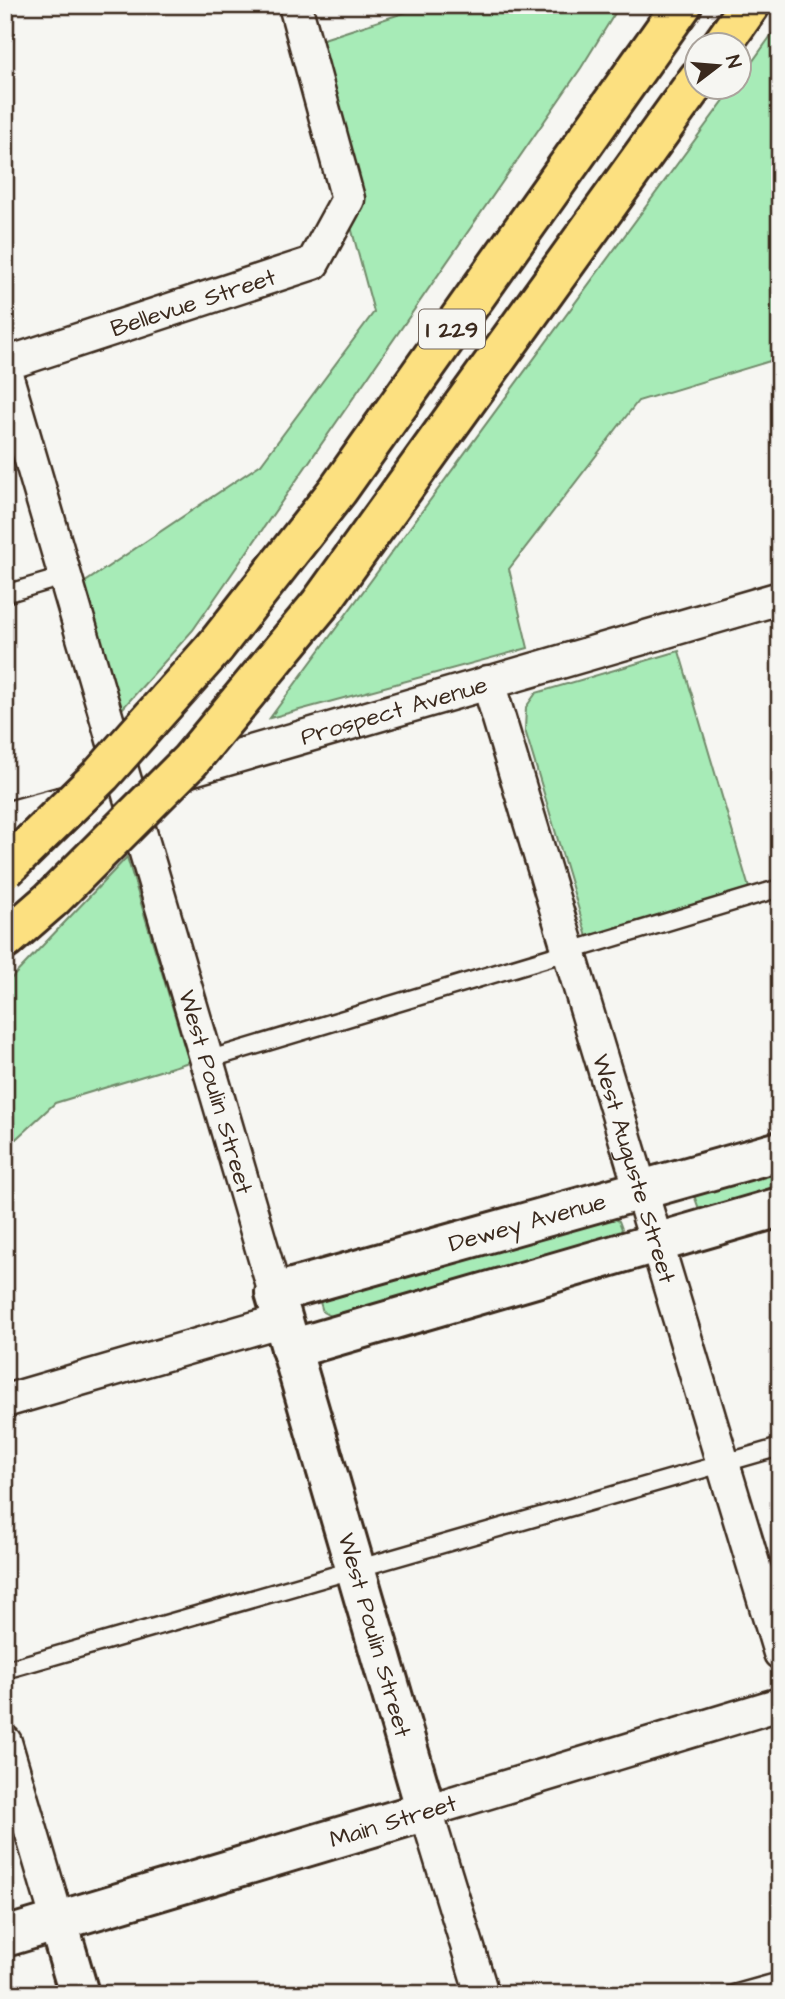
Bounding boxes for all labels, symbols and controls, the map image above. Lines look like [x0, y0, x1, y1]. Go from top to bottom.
north arrow [684, 32, 754, 102]
text: N [718, 52, 748, 71]
street label: Bellevue Street [106, 260, 281, 346]
road number: I 229 [419, 310, 485, 348]
street label: Prospect Avenue [297, 668, 491, 755]
street label: West Poulin Street [169, 986, 261, 1198]
street label: West Auguste Street [583, 1050, 684, 1288]
street label: Dewey Avenue [445, 1185, 610, 1261]
street label: West Poulin Street [329, 1529, 420, 1742]
street label: Main Street [326, 1786, 461, 1857]

